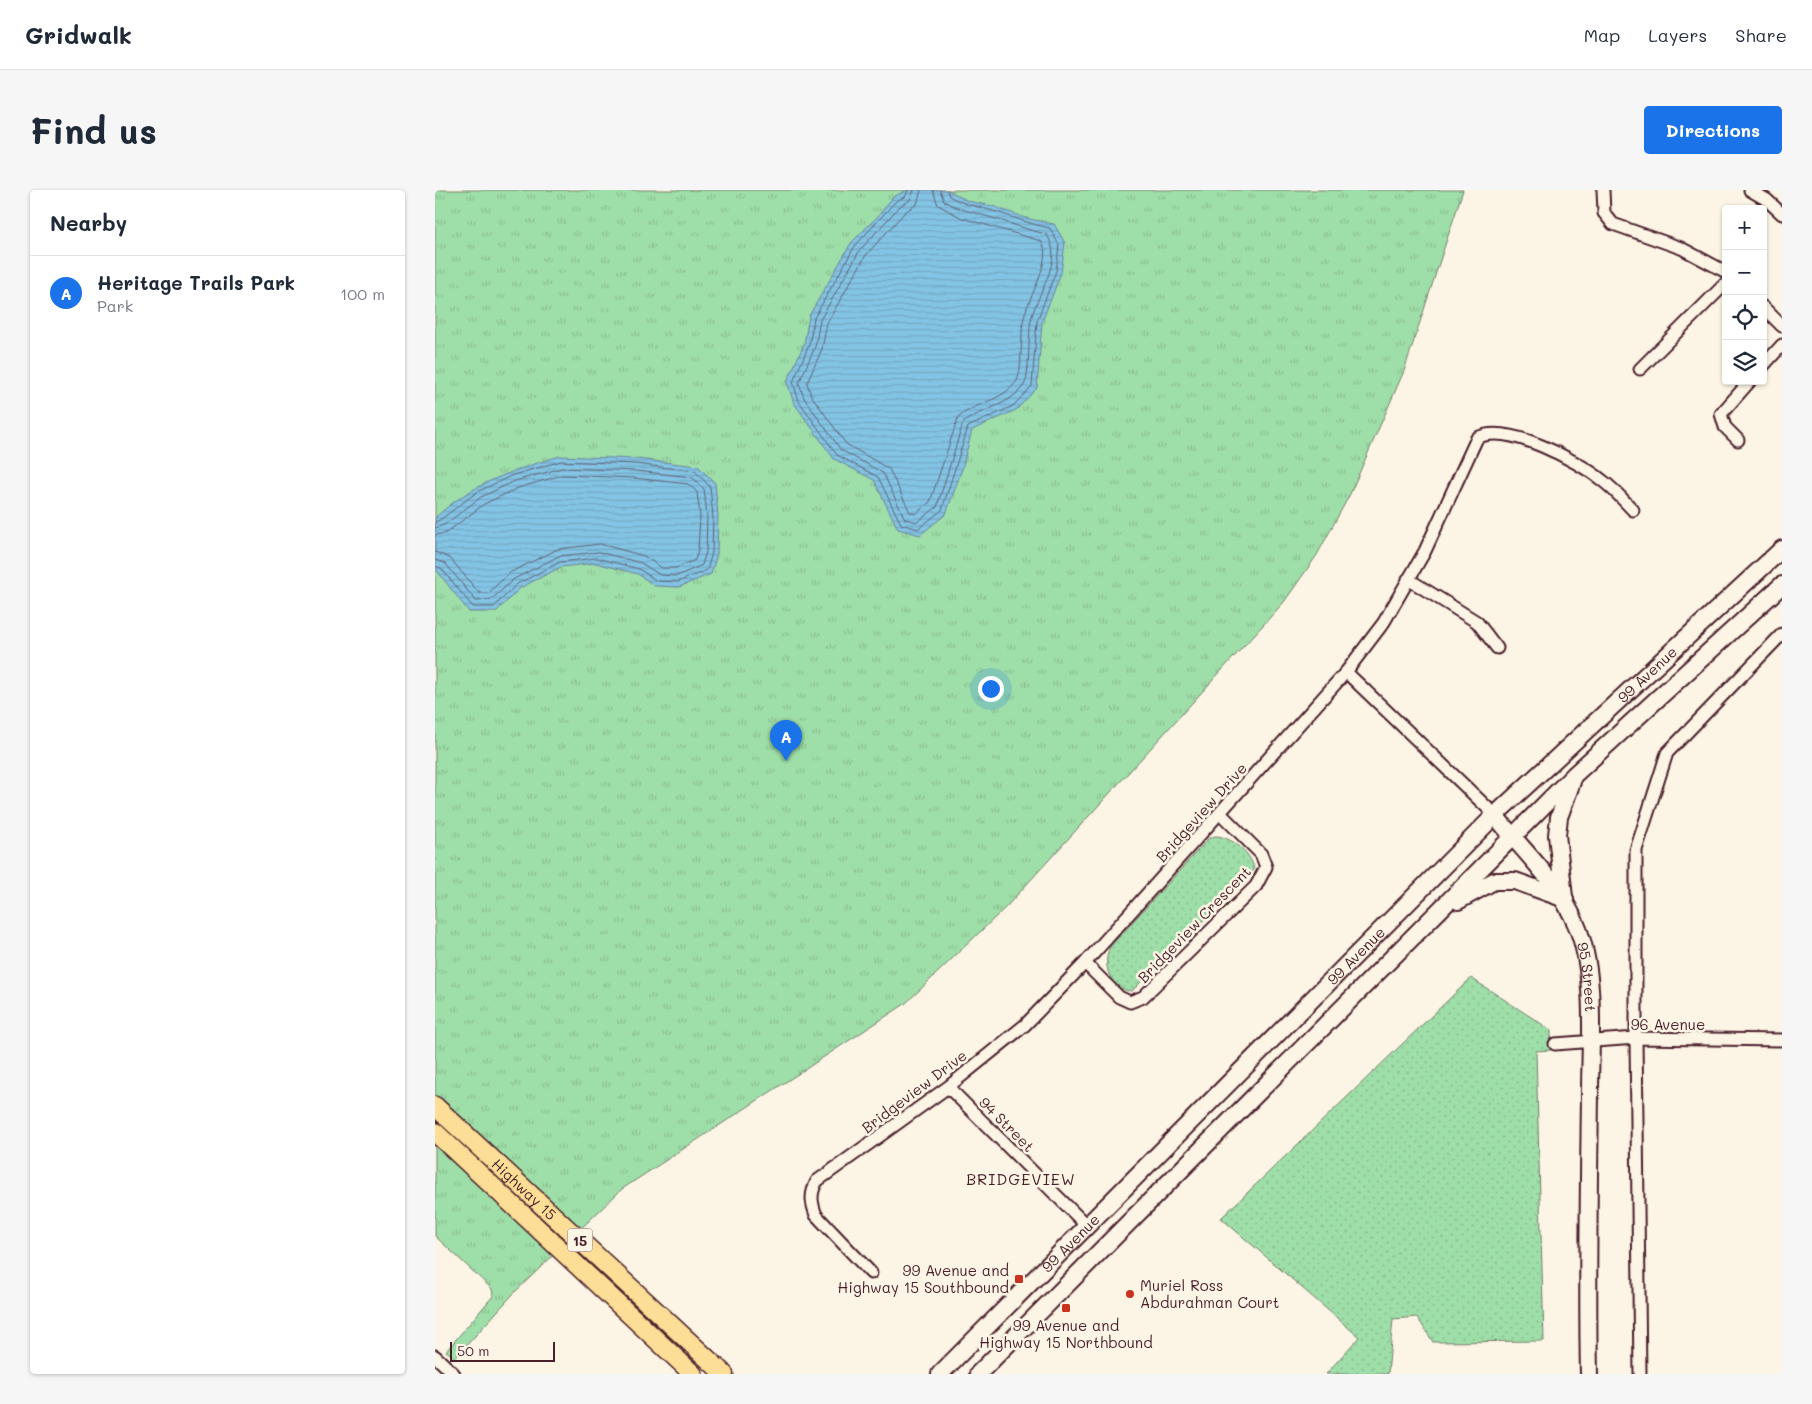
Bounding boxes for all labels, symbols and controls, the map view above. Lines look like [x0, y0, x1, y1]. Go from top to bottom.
text: Gridwalk [25, 19, 132, 50]
text: Map [1584, 23, 1620, 47]
text: Layers [1648, 23, 1707, 47]
text: Share [1735, 23, 1787, 47]
button: Directions [1644, 106, 1782, 154]
text: Find us [30, 107, 157, 153]
map controls [1722, 205, 1767, 385]
button: + [1722, 205, 1767, 250]
text: Nearby [50, 209, 127, 236]
button: − [1722, 250, 1767, 295]
text: Heritage Trails Park [97, 270, 295, 295]
text: A [60, 283, 72, 304]
text: 100 m [340, 283, 385, 304]
text: Park [97, 295, 133, 316]
button: locate [1722, 295, 1767, 340]
button: layers [1722, 340, 1767, 385]
street label: 99 Avenue [1613, 641, 1681, 707]
your location [978, 676, 1004, 702]
pin: A [770, 720, 802, 761]
street label: Bridgeview Drive [1151, 758, 1251, 866]
street label: Bridgeview Crescent [1133, 861, 1255, 987]
street label: 99 Avenue [1322, 922, 1389, 989]
street label: 95 Street [1573, 940, 1601, 1012]
street label: 96 Avenue [1631, 1014, 1705, 1034]
street label: Bridgeview Drive [857, 1045, 971, 1137]
street label: 94 Street [975, 1092, 1039, 1156]
street label: Highway 15 [488, 1154, 561, 1224]
district label: BRIDGEVIEW [966, 1168, 1076, 1189]
street label: 99 Avenue [1037, 1209, 1104, 1276]
road number: 15 [567, 1228, 593, 1252]
place label: 99 Avenue and Highway 15 Southbound [838, 1260, 1009, 1297]
marker: 99 Avenue and Highway 15 Southbound [1013, 1273, 1025, 1285]
place label: Muriel Ross Abdurahman Court [1140, 1275, 1279, 1312]
marker: Muriel Ross Abdurahman Court [1124, 1288, 1136, 1300]
marker: 99 Avenue and Highway 15 Northbound [1060, 1302, 1072, 1314]
place label: 99 Avenue and Highway 15 Northbound [979, 1315, 1153, 1352]
scale bar [450, 1339, 555, 1362]
text: 50 m [457, 1341, 489, 1360]

